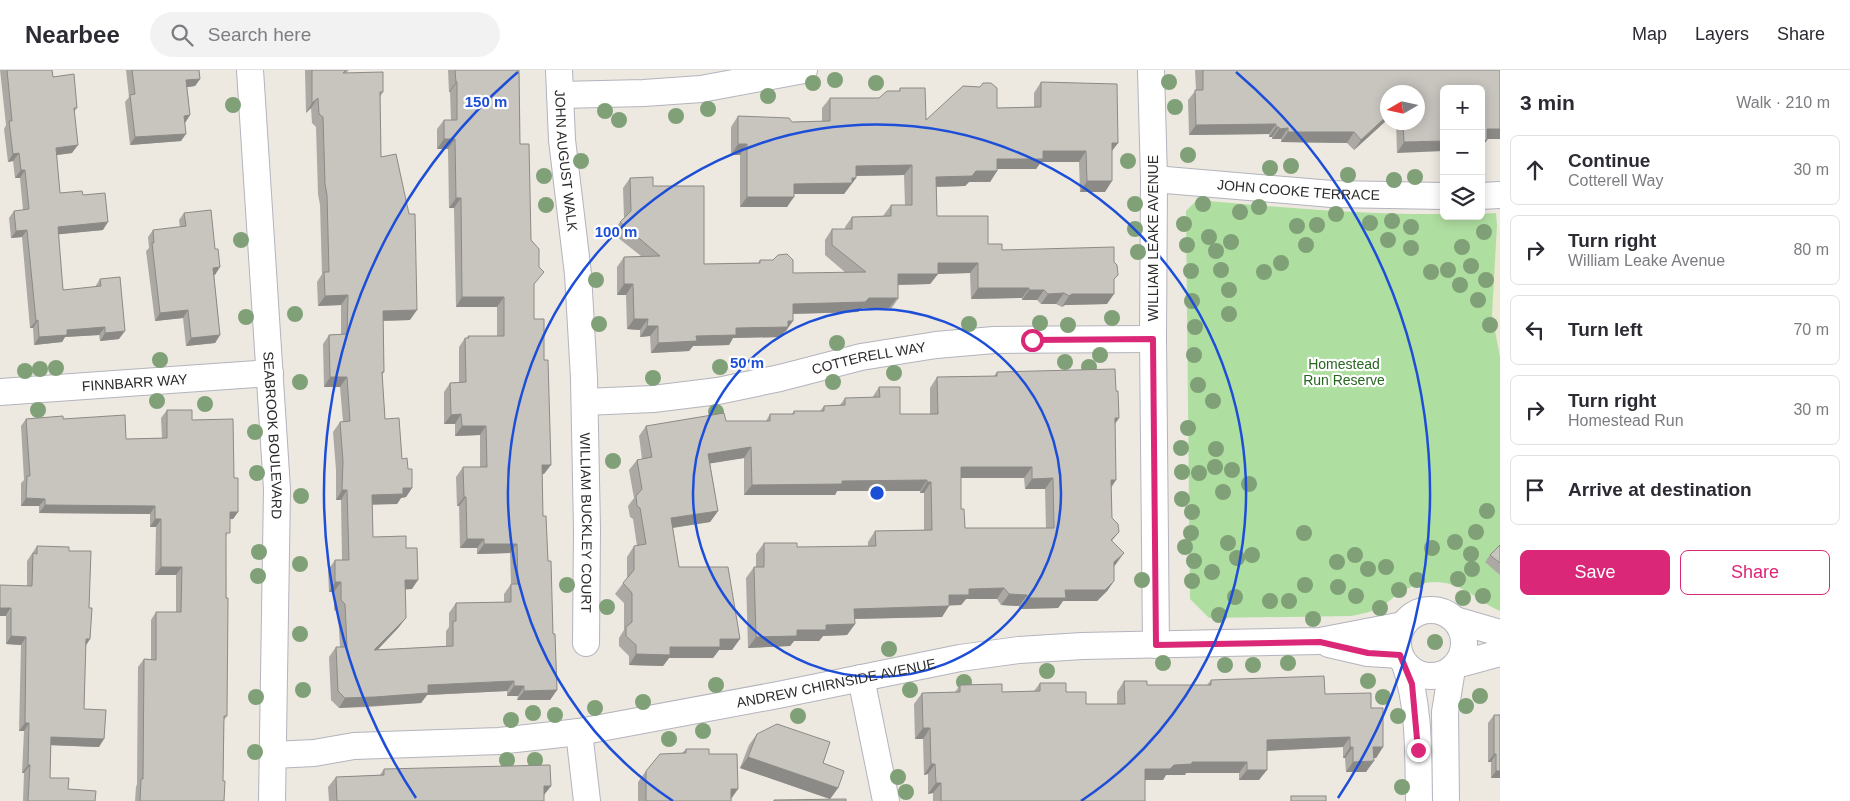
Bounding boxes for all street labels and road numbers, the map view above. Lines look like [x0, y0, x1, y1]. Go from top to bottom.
street label: JOHN AUGUST WALK [552, 89, 581, 233]
street label: WILLIAM LEAKE AVENUE [1145, 155, 1161, 321]
street label: JOHN COOKE TERRACE [1216, 176, 1380, 203]
street label: COTTERELL WAY [810, 339, 928, 377]
street label: SEABROOK BOULEVARD [260, 351, 285, 519]
street label: FINNBARR WAY [81, 371, 189, 394]
street label: WILLIAM BUCKLEY COURT [577, 433, 595, 613]
street label: ANDREW CHIRNSIDE AVENUE [735, 655, 937, 711]

